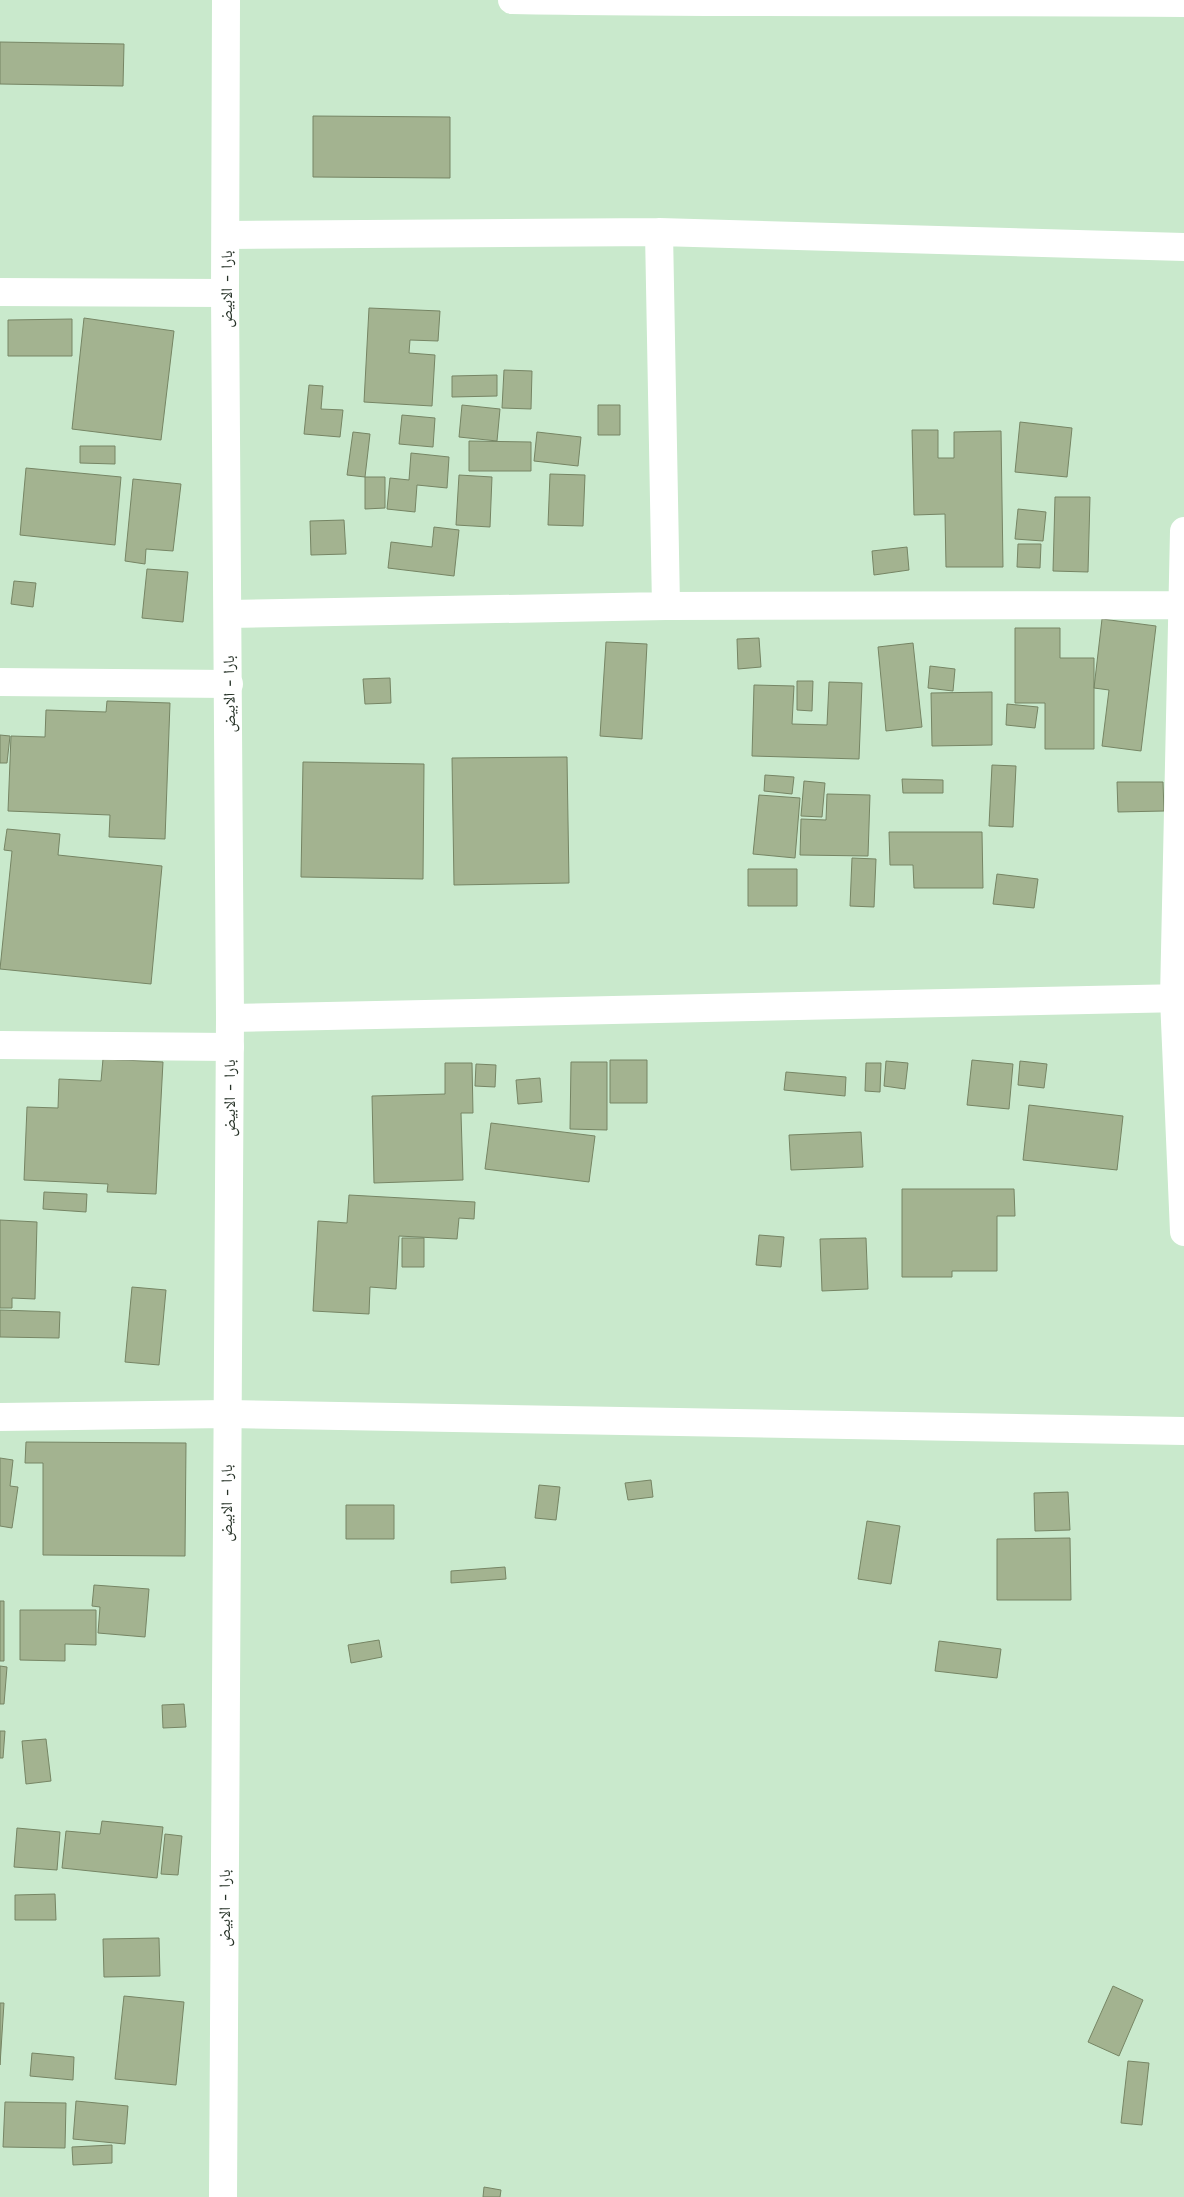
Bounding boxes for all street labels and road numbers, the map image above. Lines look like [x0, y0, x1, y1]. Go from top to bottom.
street label: بارا - الابيض [217, 250, 237, 328]
street label: بارا - الابيض [219, 655, 240, 733]
street label: بارا - الابيض [220, 1059, 240, 1137]
street label: بارا - الابيض [217, 1464, 237, 1542]
street label: بارا - الابيض [215, 1869, 235, 1947]

